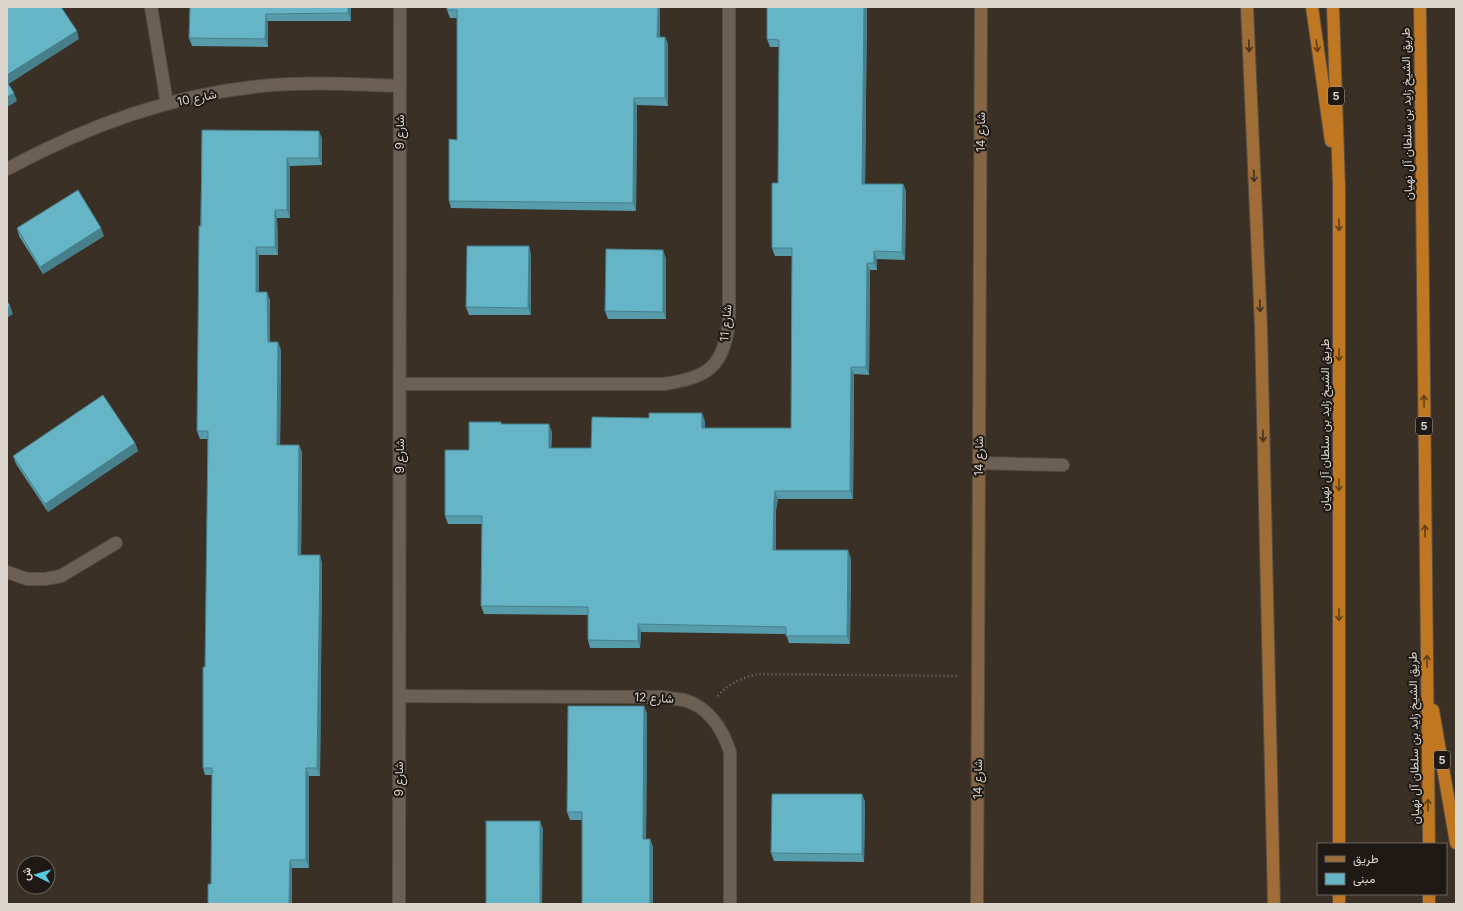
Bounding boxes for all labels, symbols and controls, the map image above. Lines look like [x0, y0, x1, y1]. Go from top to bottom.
street label: طريق الشيخ زايد بن سلطان آل نهيان [1397, 27, 1418, 200]
one-way arrow [1245, 39, 1252, 52]
one-way arrow [1313, 39, 1321, 52]
street label: شارع 10 [176, 86, 218, 111]
road number: 5 [1328, 87, 1344, 105]
street label: شارع 14 [973, 112, 990, 152]
street label: شارع 9 [392, 115, 409, 149]
one-way arrow [1251, 169, 1258, 182]
one-way arrow [1335, 218, 1343, 231]
one-way arrow [1256, 299, 1263, 312]
street label: شارع 11 [716, 304, 737, 342]
street label: طريق الشيخ زايد بن سلطان آل نهيان [1317, 339, 1334, 511]
one-way arrow [1335, 348, 1343, 361]
one-way arrow [1420, 395, 1428, 408]
road number: 5 [1416, 417, 1432, 435]
one-way arrow [1259, 429, 1267, 442]
street label: شارع 14 [971, 436, 988, 476]
street label: شارع 9 [392, 439, 409, 473]
one-way arrow [1335, 478, 1343, 491]
one-way arrow [1421, 525, 1429, 538]
one-way arrow [1335, 608, 1343, 621]
street label: طريق الشيخ زايد بن سلطان آل نهيان [1404, 651, 1425, 824]
one-way arrow [1423, 655, 1431, 668]
street label: شارع 12 [634, 689, 674, 708]
road number: 5 [1434, 751, 1450, 769]
street label: شارع 14 [970, 759, 987, 799]
street label: شارع 9 [391, 762, 408, 796]
one-way arrow [1424, 799, 1432, 812]
legend [1317, 843, 1447, 895]
text: طريق [1353, 851, 1379, 867]
north arrow [16, 855, 56, 895]
text: ش [18, 867, 34, 881]
text: مبنى [1353, 871, 1375, 887]

